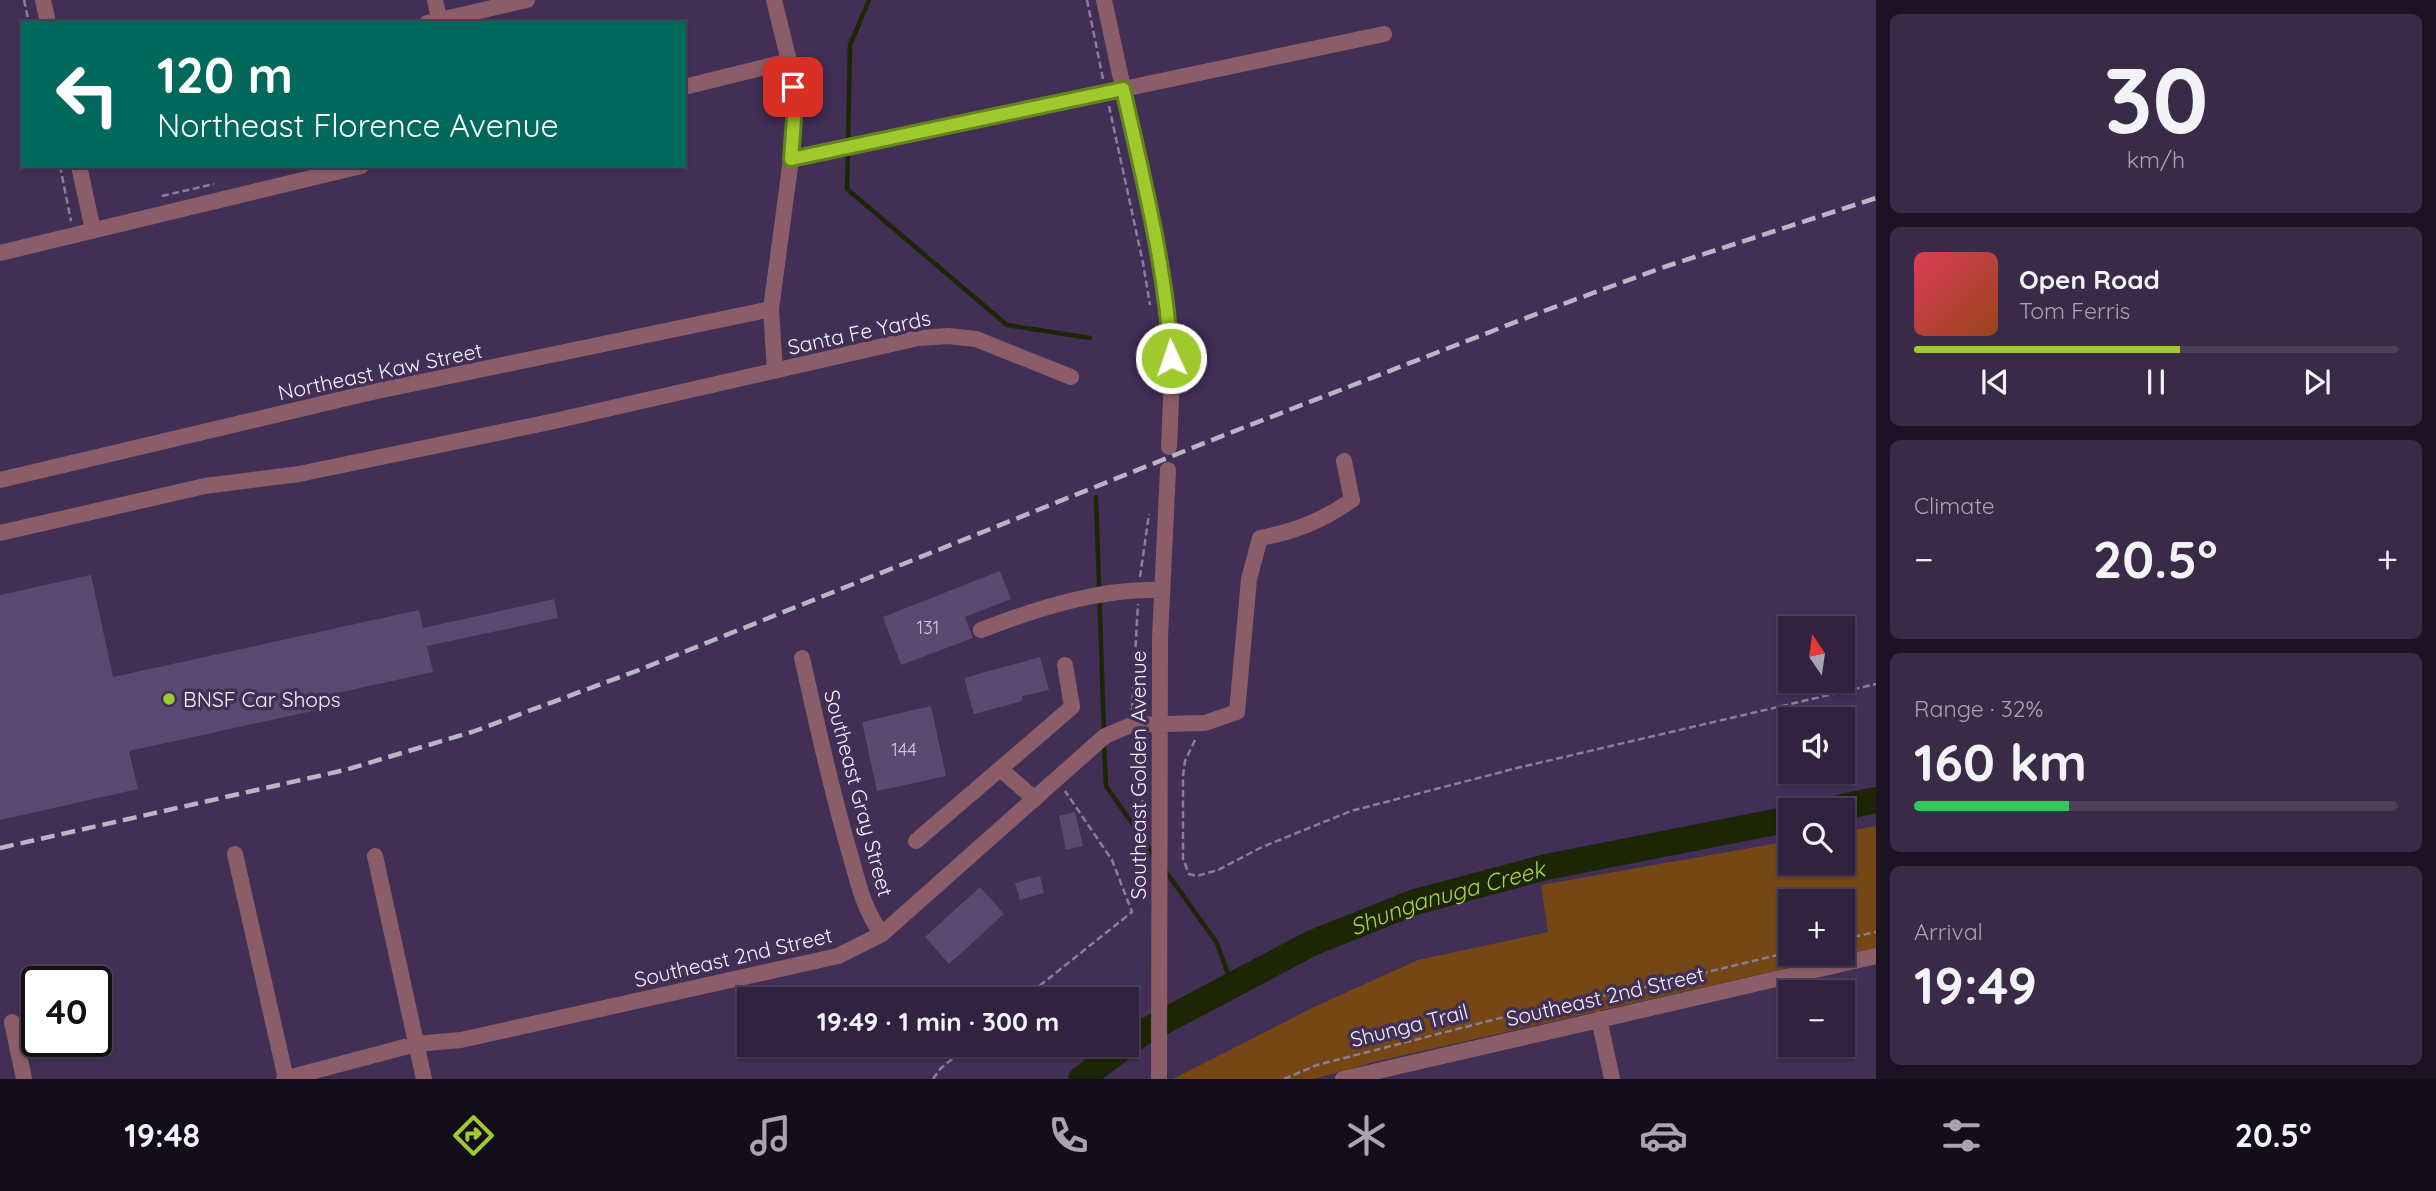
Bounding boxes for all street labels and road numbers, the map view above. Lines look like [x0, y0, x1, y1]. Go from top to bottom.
street label: Santa Fe Yards [785, 304, 933, 360]
street label: Northeast Kaw Street [275, 337, 485, 405]
street label: Southeast Golden Avenue [1125, 650, 1151, 900]
street label: Southeast Gray Street [819, 687, 899, 899]
street label: Southeast 2nd Street [631, 922, 835, 992]
street label: Southeast 2nd Street [1503, 961, 1707, 1031]
street label: Shunga Trail [1347, 998, 1471, 1052]

